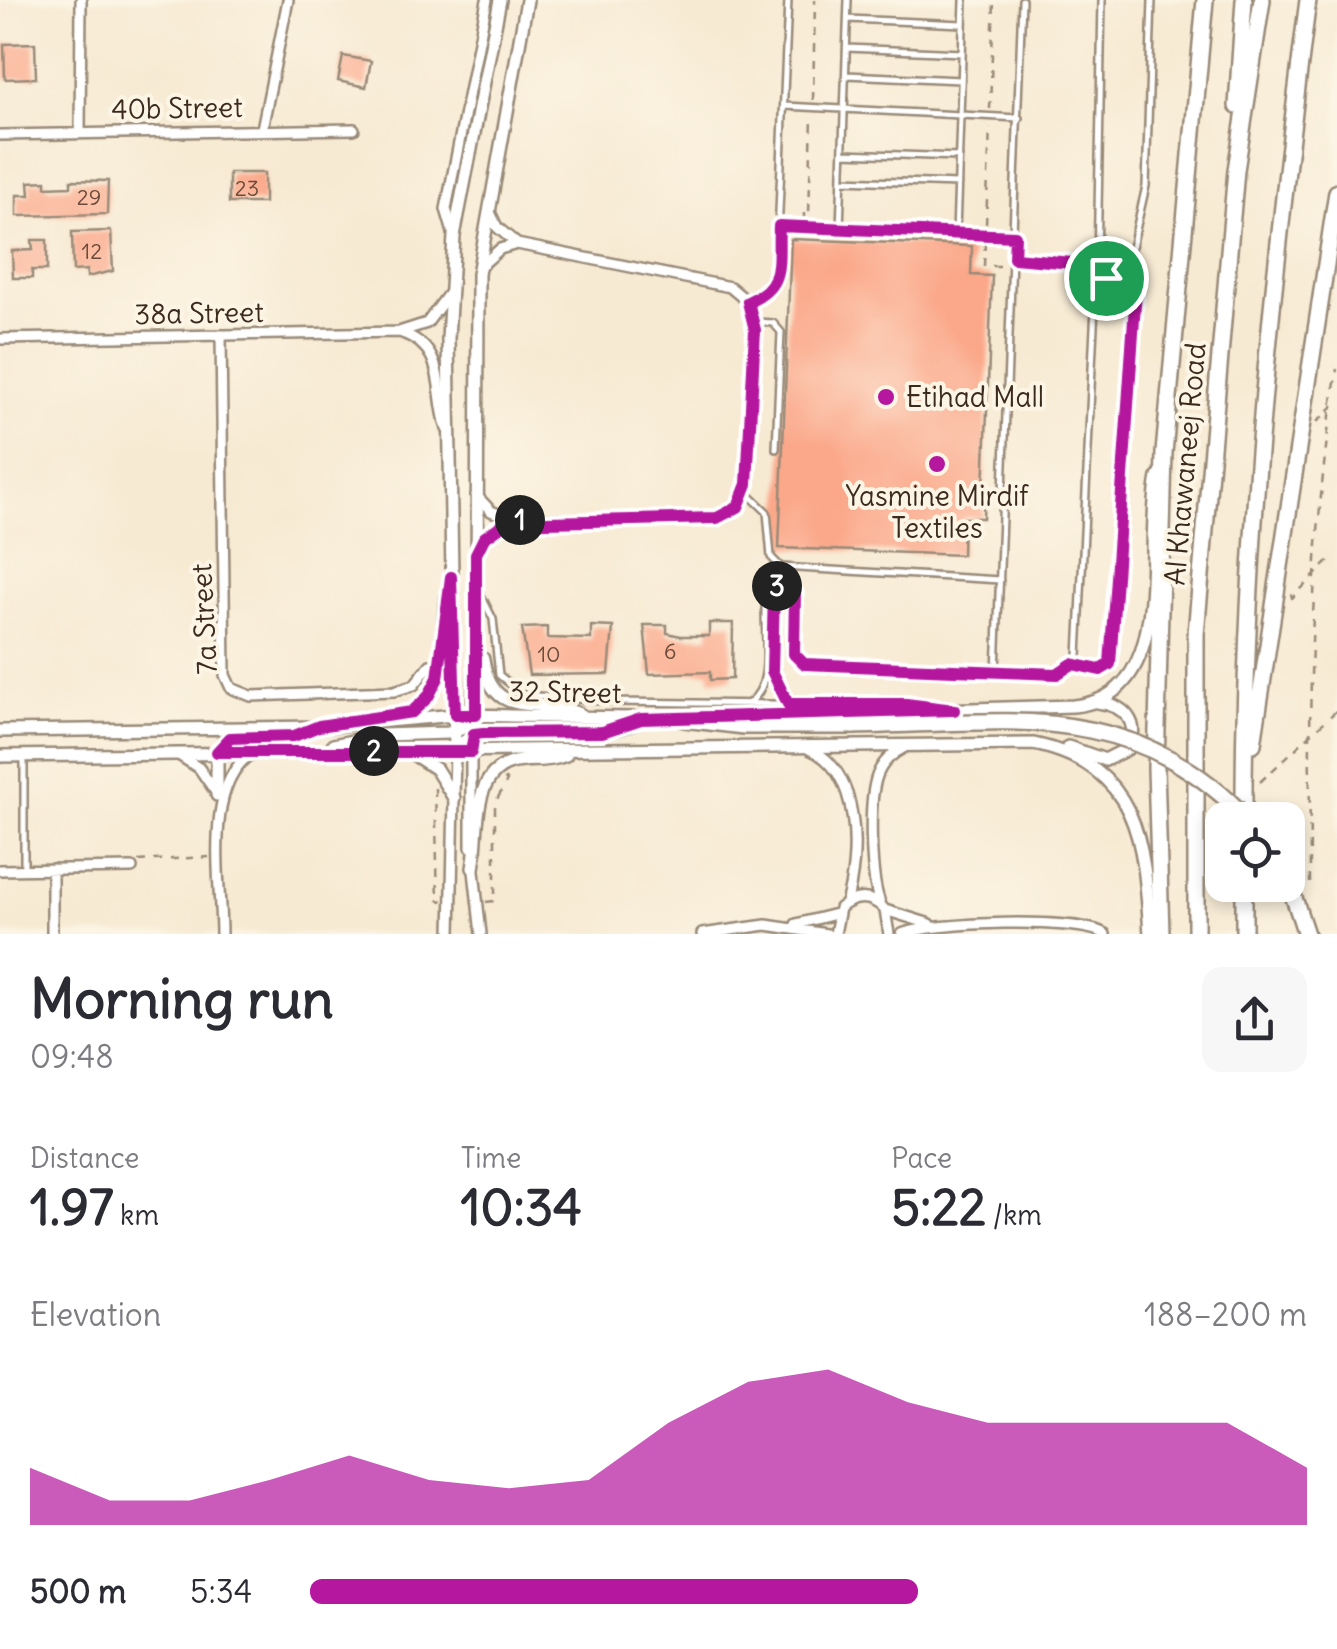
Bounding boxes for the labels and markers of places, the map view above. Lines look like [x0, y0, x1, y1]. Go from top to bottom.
pin [1064, 236, 1149, 321]
place label: Etihad Mall [906, 379, 1044, 415]
marker: Etihad Mall [875, 386, 897, 408]
marker: Yasmine Mirdif Textiles [926, 453, 948, 475]
place label: Yasmine Mirdif Textiles [846, 478, 1029, 546]
pin: 1 [495, 495, 545, 545]
pin: 3 [752, 561, 802, 611]
pin: 2 [349, 726, 399, 776]

